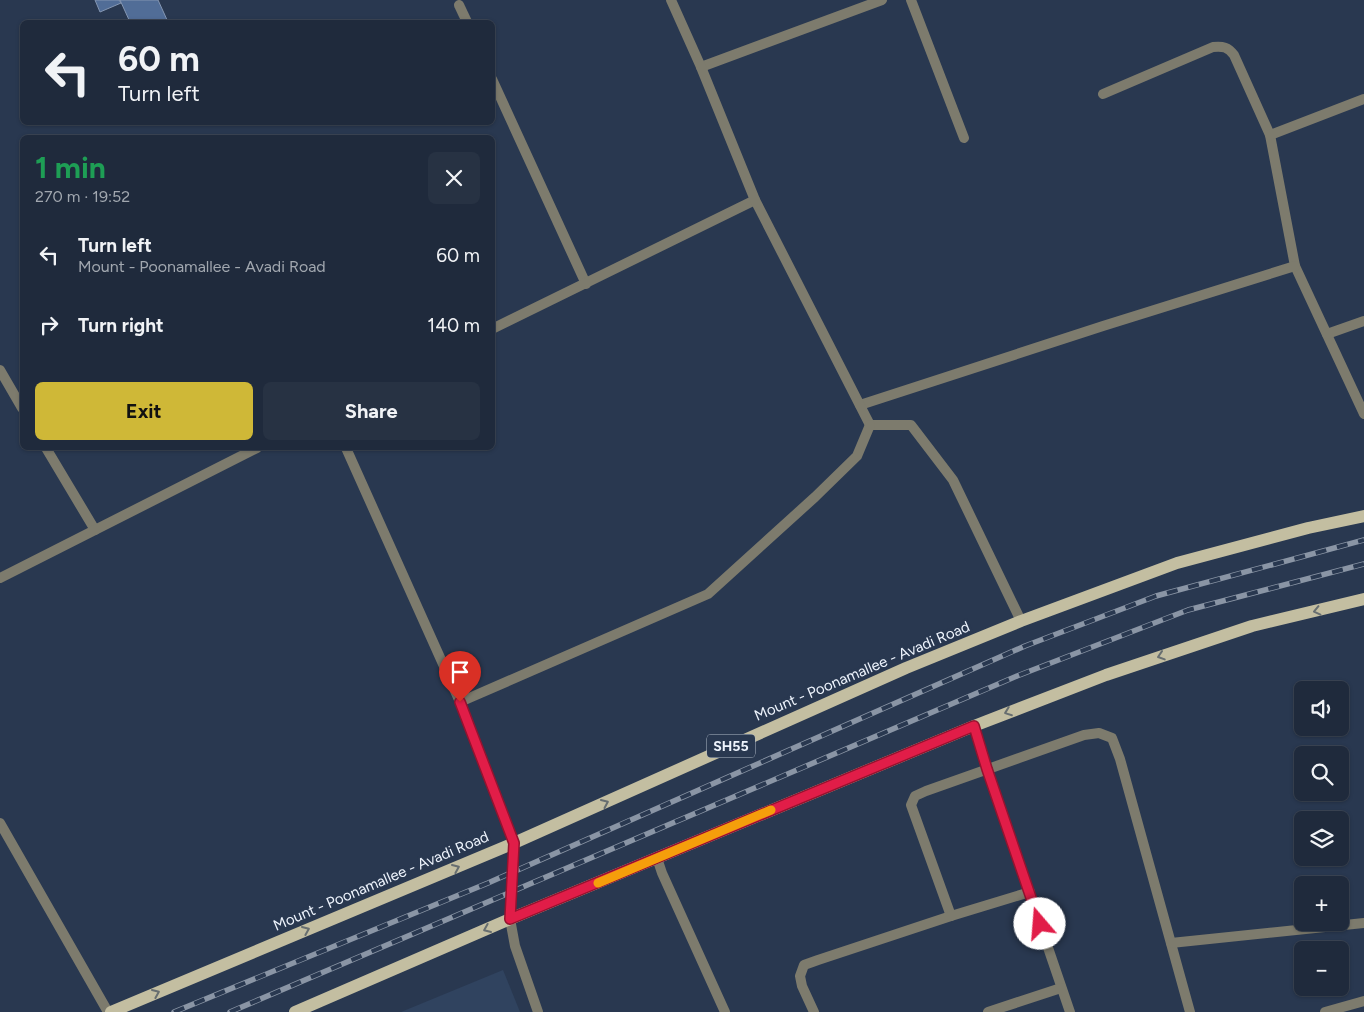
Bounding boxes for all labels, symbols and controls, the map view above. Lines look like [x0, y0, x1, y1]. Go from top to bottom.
text: 60 m [118, 38, 200, 80]
icon: left [35, 40, 100, 105]
text: Turn left [118, 80, 200, 107]
text: 1 min [35, 149, 106, 186]
button: close [428, 152, 480, 204]
text: 270 m · 19:52 [35, 187, 130, 206]
text: Turn left [78, 234, 152, 257]
icon: left [35, 241, 63, 269]
text: 60 m [436, 244, 480, 267]
text: Mount - Poonamallee - Avadi Road [78, 257, 326, 276]
icon: right [35, 311, 63, 339]
text: Turn right [78, 314, 164, 337]
text: 140 m [427, 314, 480, 337]
button: Exit [35, 382, 253, 440]
button: Share [263, 382, 480, 440]
one-way arrow [1313, 605, 1321, 615]
street label: Mount - Poonamallee - Avadi Road [752, 617, 972, 725]
pin [439, 651, 481, 702]
one-way arrow [1157, 651, 1166, 661]
icon: arrive [446, 658, 474, 686]
map controls [1294, 681, 1349, 996]
button: sound [1294, 681, 1349, 736]
one-way arrow [1004, 706, 1013, 716]
road number: SH55 [707, 734, 755, 758]
button: search [1294, 746, 1349, 801]
one-way arrow [600, 798, 609, 809]
button: layers [1294, 811, 1349, 866]
street label: Mount - Poonamallee - Avadi Road [271, 827, 491, 935]
one-way arrow [451, 863, 460, 874]
button: + [1294, 876, 1349, 931]
position arrow [1013, 897, 1065, 949]
one-way arrow [483, 923, 492, 934]
one-way arrow [301, 926, 310, 937]
button: − [1294, 941, 1349, 996]
one-way arrow [151, 989, 160, 1000]

